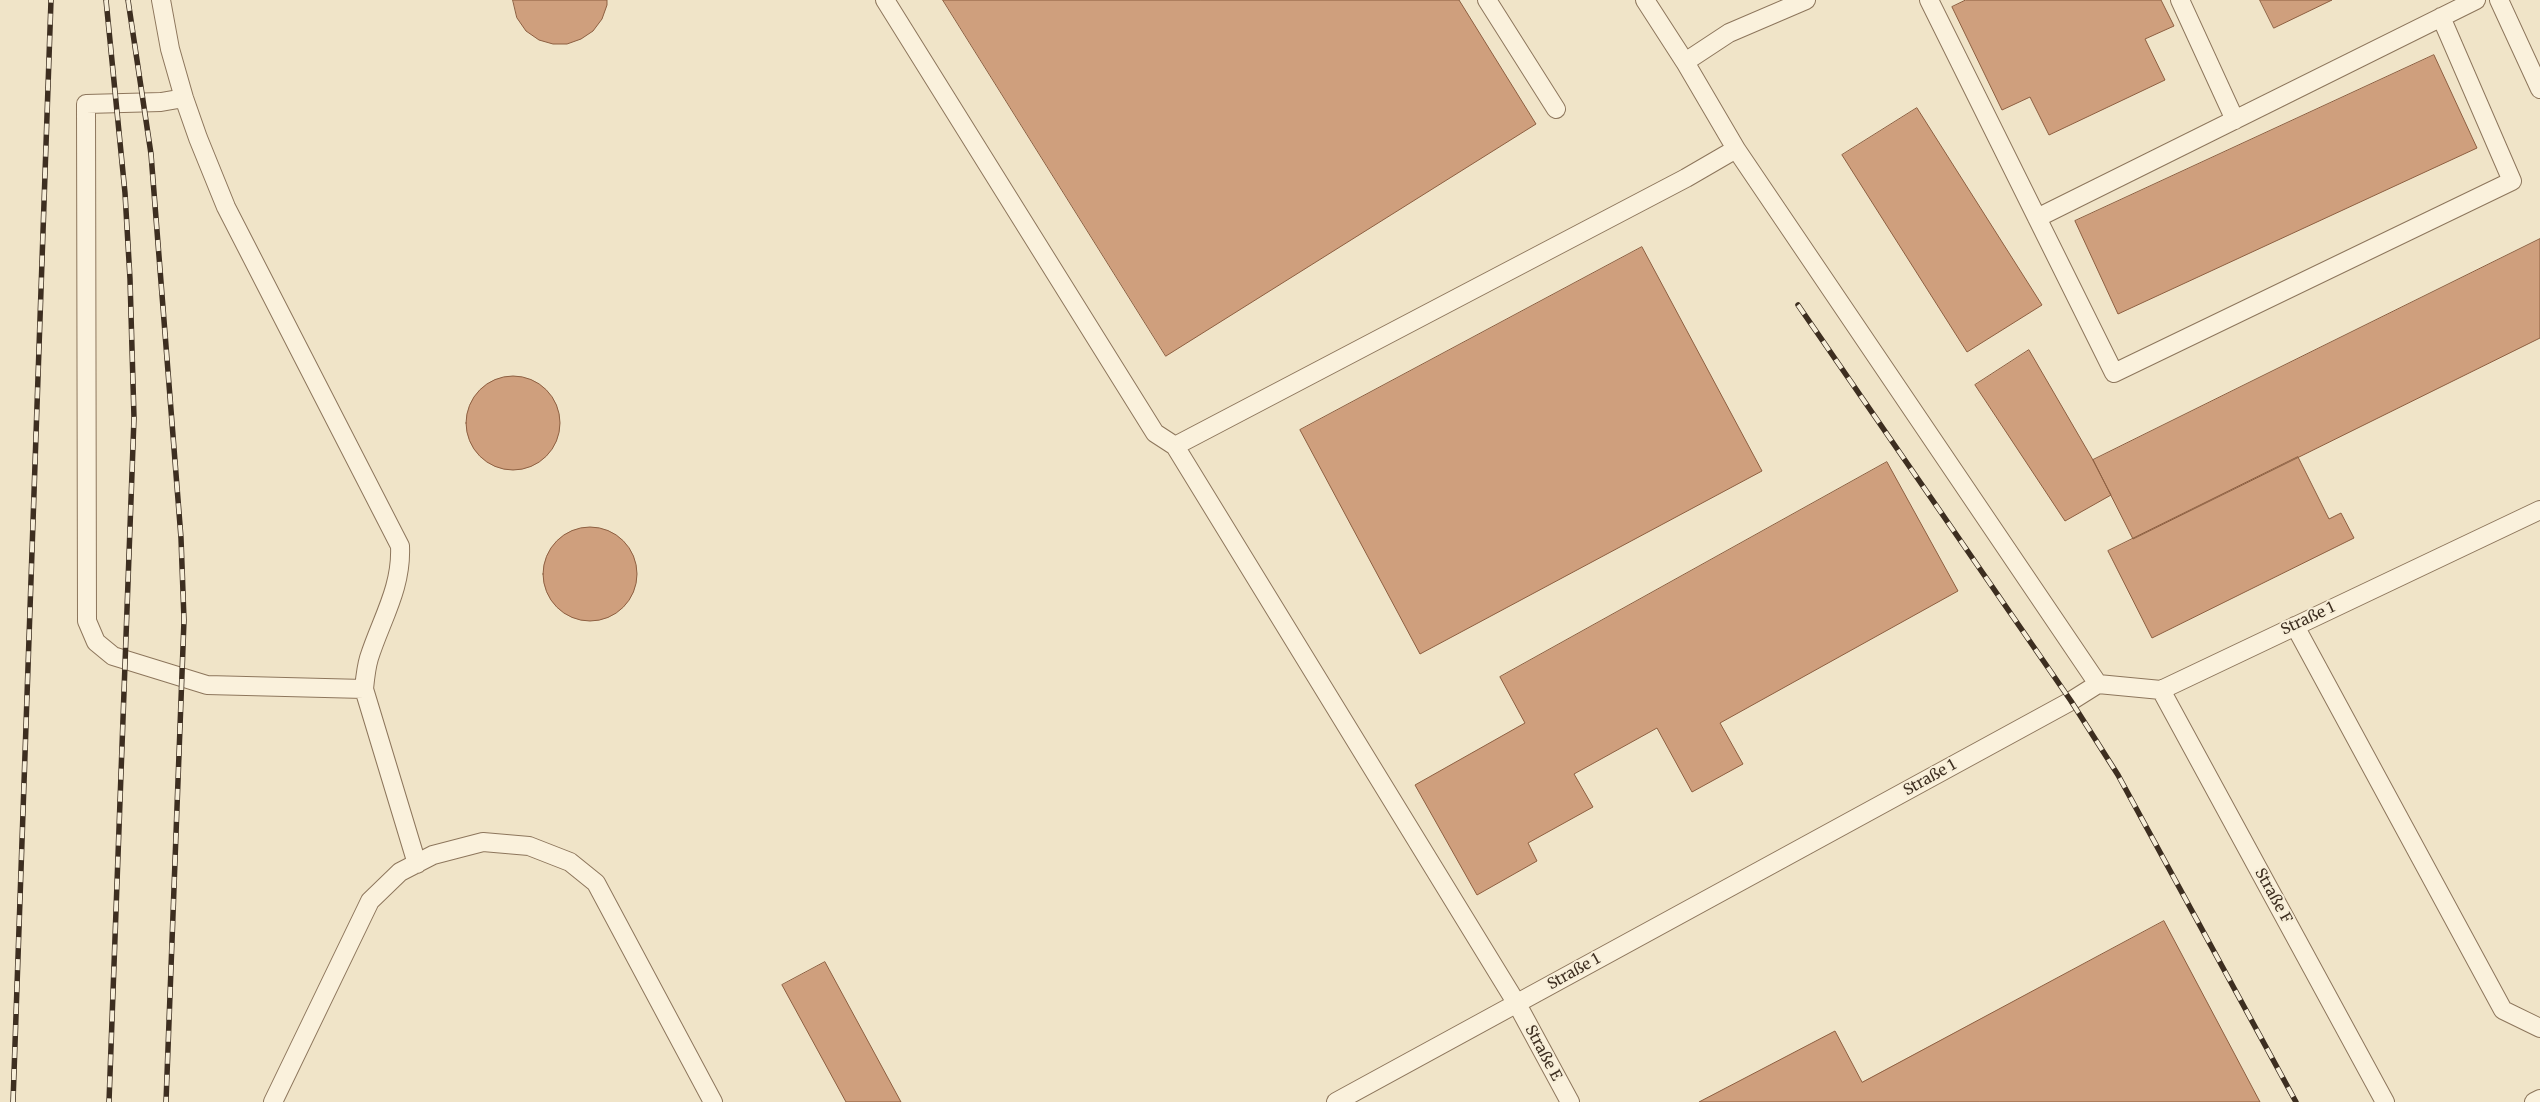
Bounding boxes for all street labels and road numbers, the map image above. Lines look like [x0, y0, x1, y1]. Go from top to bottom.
street label: Straße 1 [2278, 599, 2338, 639]
street label: Straße 1 [1900, 756, 1960, 800]
street label: Straße F [2251, 865, 2295, 927]
street label: Straße 1 [1544, 950, 1604, 994]
street label: Straße E [1521, 1022, 1565, 1084]

